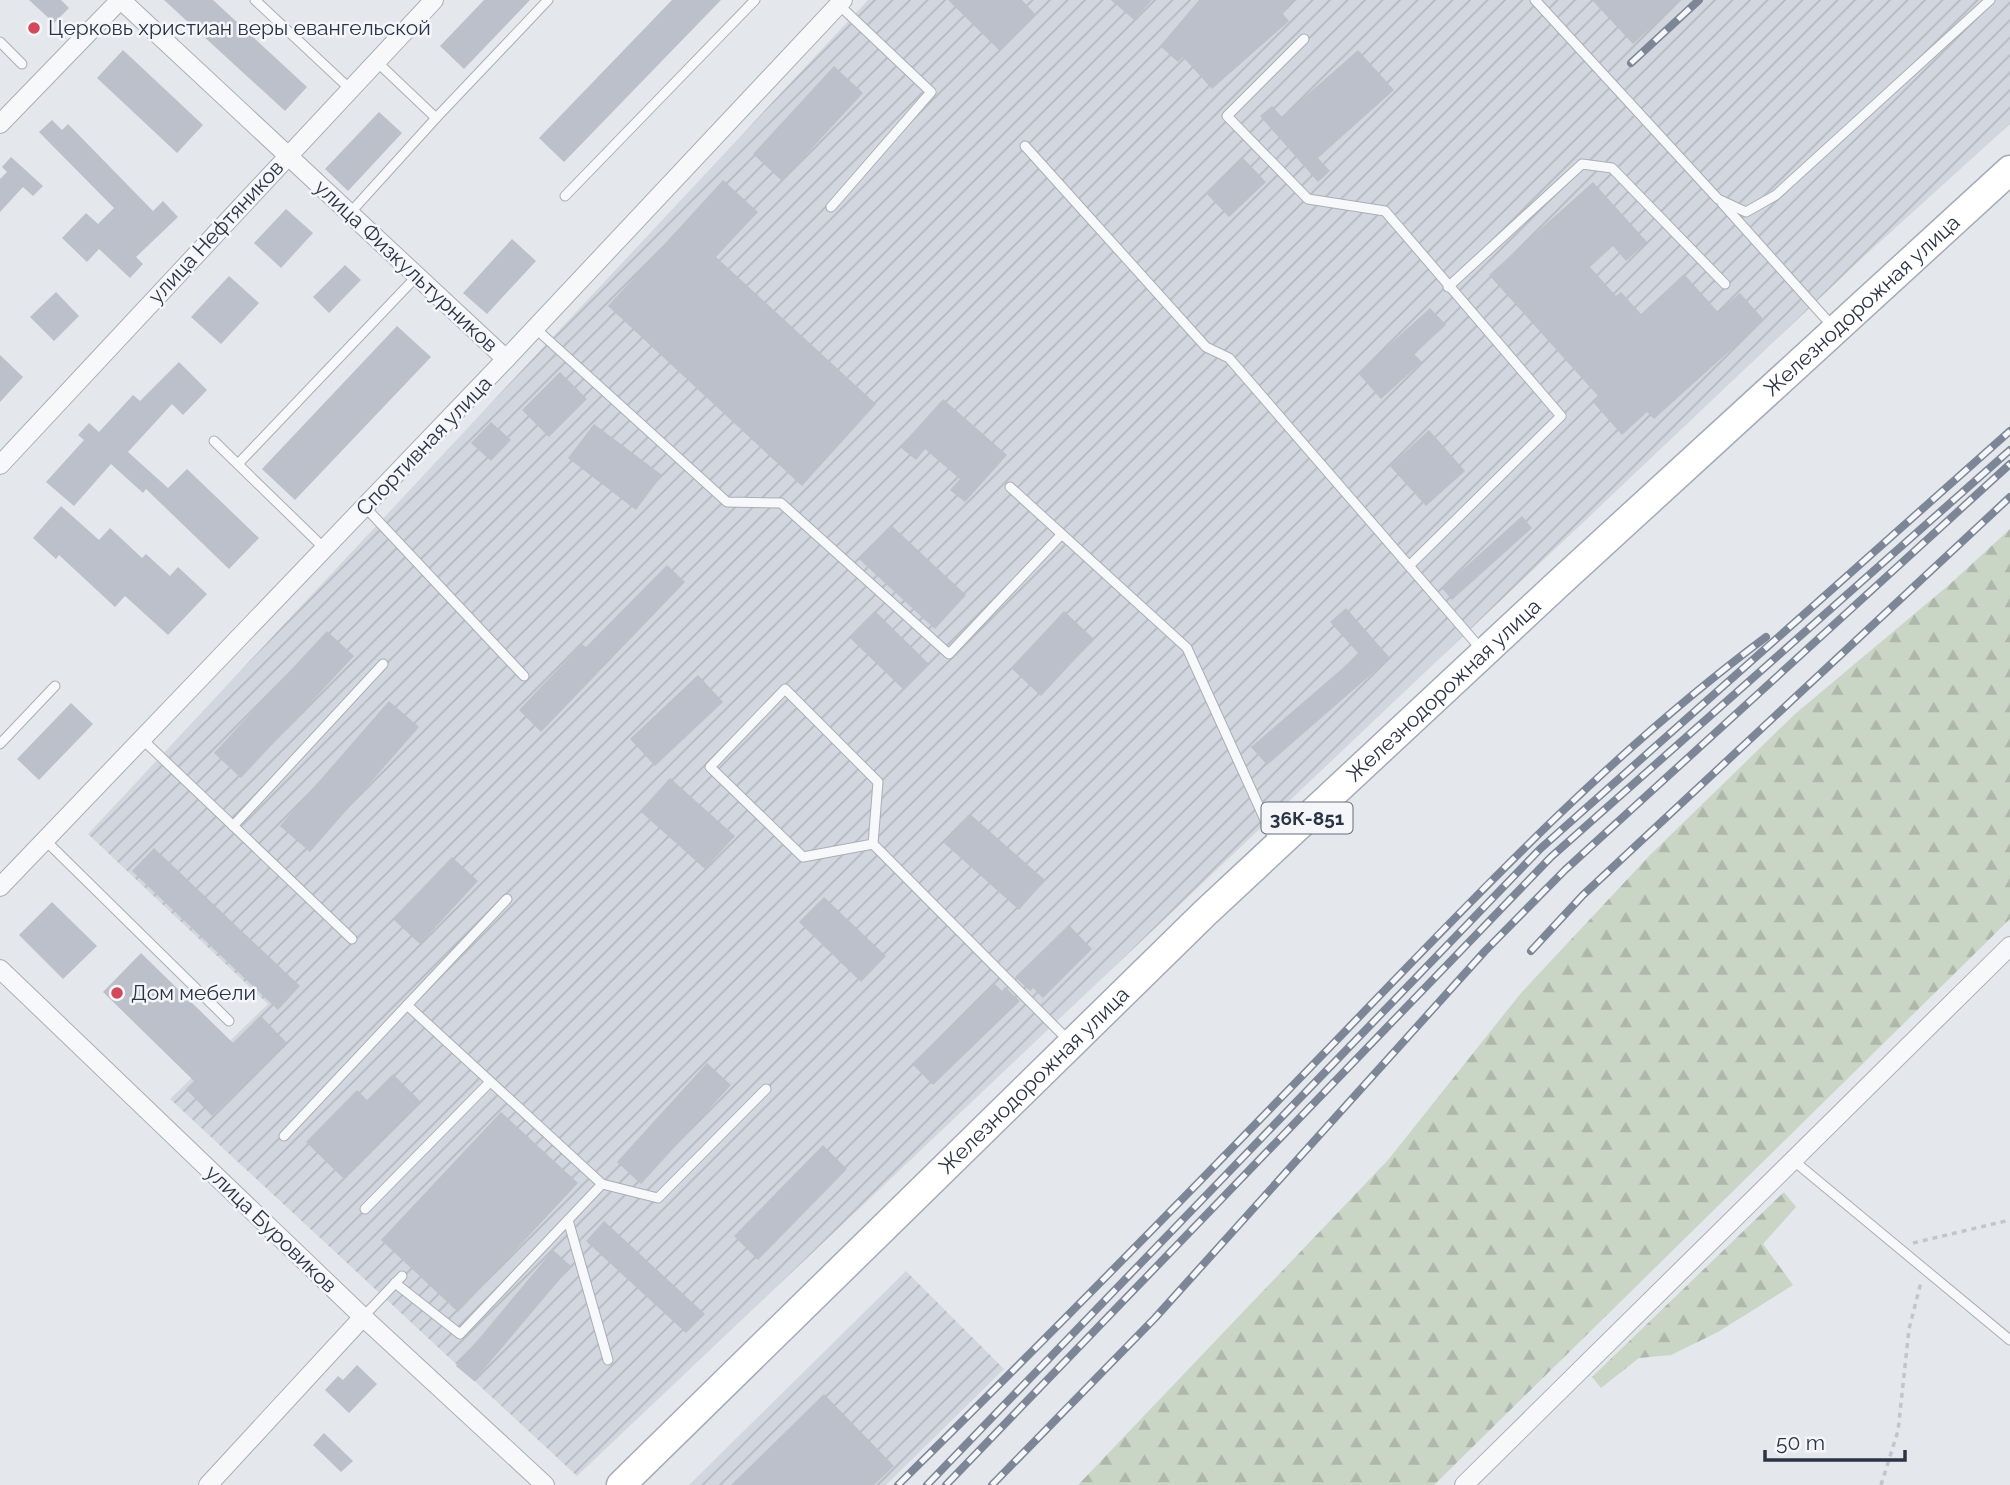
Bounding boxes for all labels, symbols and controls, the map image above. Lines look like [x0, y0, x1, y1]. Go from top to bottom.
place label: Церковь христиан веры евангельской [48, 15, 431, 40]
marker: Церковь христиан веры евангельской [26, 20, 42, 36]
street label: улица Нефтяников [143, 155, 288, 308]
street label: улица Физкультурников [309, 174, 503, 357]
street label: Железнодорожная улица [1758, 209, 1965, 401]
street label: Спортивная улица [351, 371, 497, 521]
street label: Железнодорожная улица [1341, 593, 1546, 787]
road number: 36К-851 [1262, 803, 1352, 834]
place label: Дом мебели [131, 980, 256, 1005]
street label: Железнодорожная улица [933, 981, 1134, 1179]
marker: Дом мебели [109, 985, 125, 1001]
street label: улица Буровиков [200, 1160, 342, 1298]
scale bar [1765, 1418, 1905, 1462]
text: 50 m [1776, 1430, 1825, 1455]

